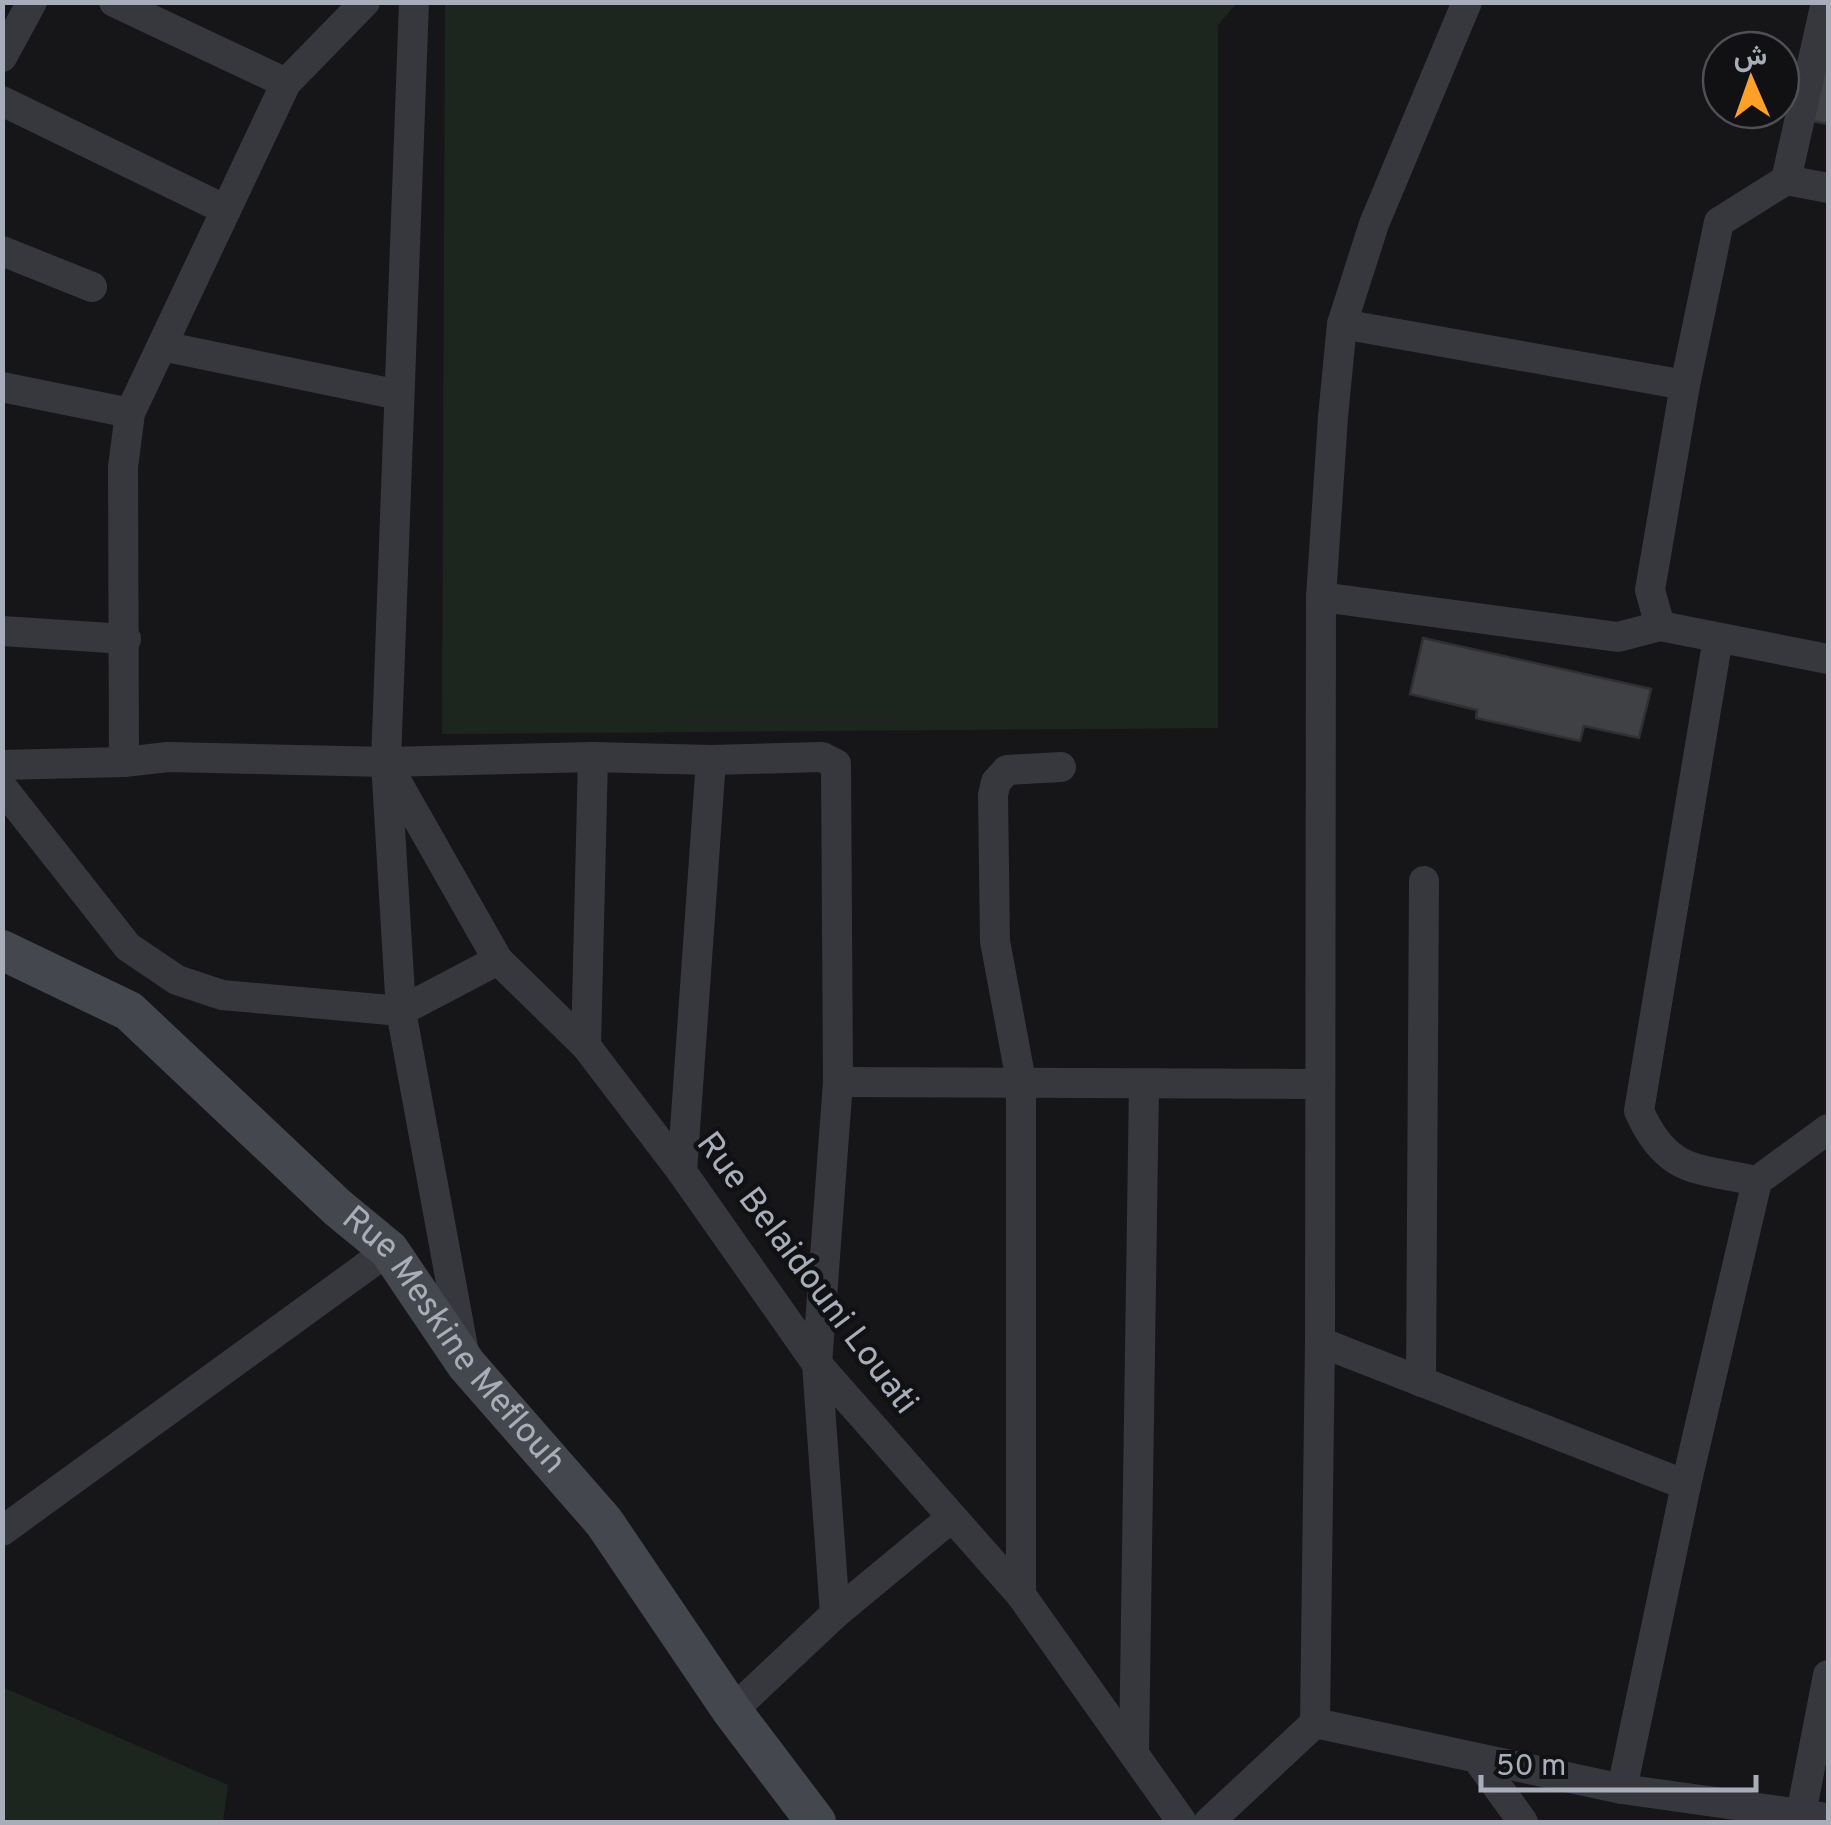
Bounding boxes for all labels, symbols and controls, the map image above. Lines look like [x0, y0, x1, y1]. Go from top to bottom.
north arrow [1701, 30, 1801, 130]
text: ش [1733, 39, 1768, 77]
street label: Rue Belaidouni Louati [685, 1124, 927, 1424]
street label: Rue Meskine Meflouh [332, 1197, 575, 1484]
scale bar [1481, 1730, 1756, 1792]
text: 50 m [1496, 1749, 1566, 1786]

